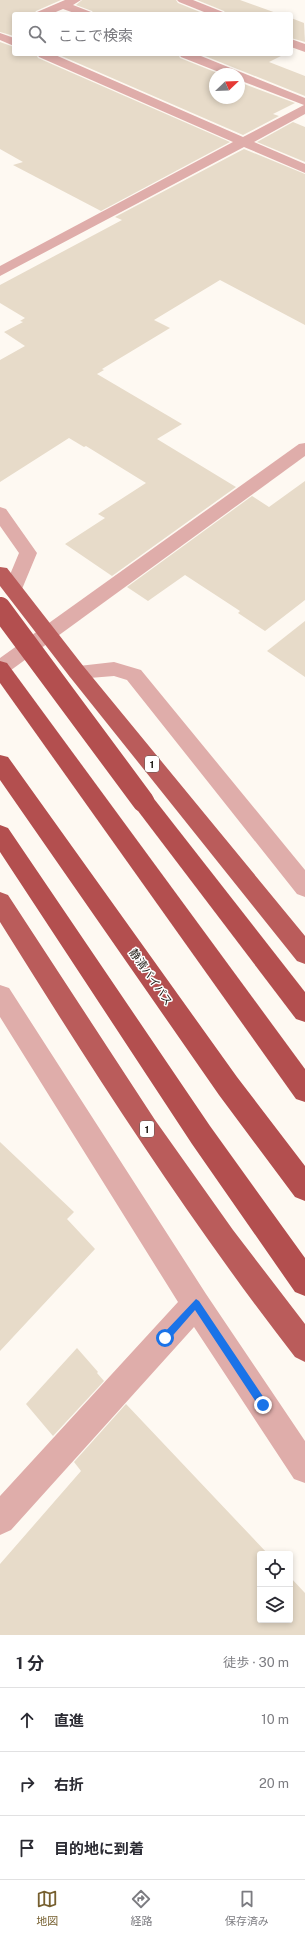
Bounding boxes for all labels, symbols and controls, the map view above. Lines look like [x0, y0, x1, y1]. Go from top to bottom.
search box [12, 12, 293, 56]
icon: search [26, 23, 48, 45]
text: ここで検索 [58, 27, 133, 44]
north arrow [209, 68, 245, 104]
road number: 1 [145, 756, 159, 772]
street label: 静清バイパス [127, 947, 175, 1007]
road number: 1 [140, 1121, 154, 1137]
route start [156, 1329, 174, 1347]
route end [254, 1396, 272, 1414]
map controls [257, 1551, 293, 1623]
button: locate [257, 1551, 293, 1587]
button: layers [257, 1587, 293, 1623]
text: 1 分 [16, 1653, 44, 1673]
text: 徒歩 · 30 m [223, 1655, 289, 1670]
icon: ahead [16, 1709, 38, 1731]
text: 直進 [54, 1712, 84, 1729]
text: 10 m [261, 1712, 289, 1727]
icon: right [16, 1773, 38, 1795]
text: 右折 [54, 1776, 84, 1793]
text: 20 m [259, 1776, 289, 1791]
icon: arrive [16, 1837, 38, 1859]
text: 目的地に到着 [54, 1840, 144, 1857]
tab: 地図 [36, 1888, 58, 1928]
tab: 経路 [130, 1888, 152, 1928]
tab: 保存済み [225, 1888, 269, 1928]

